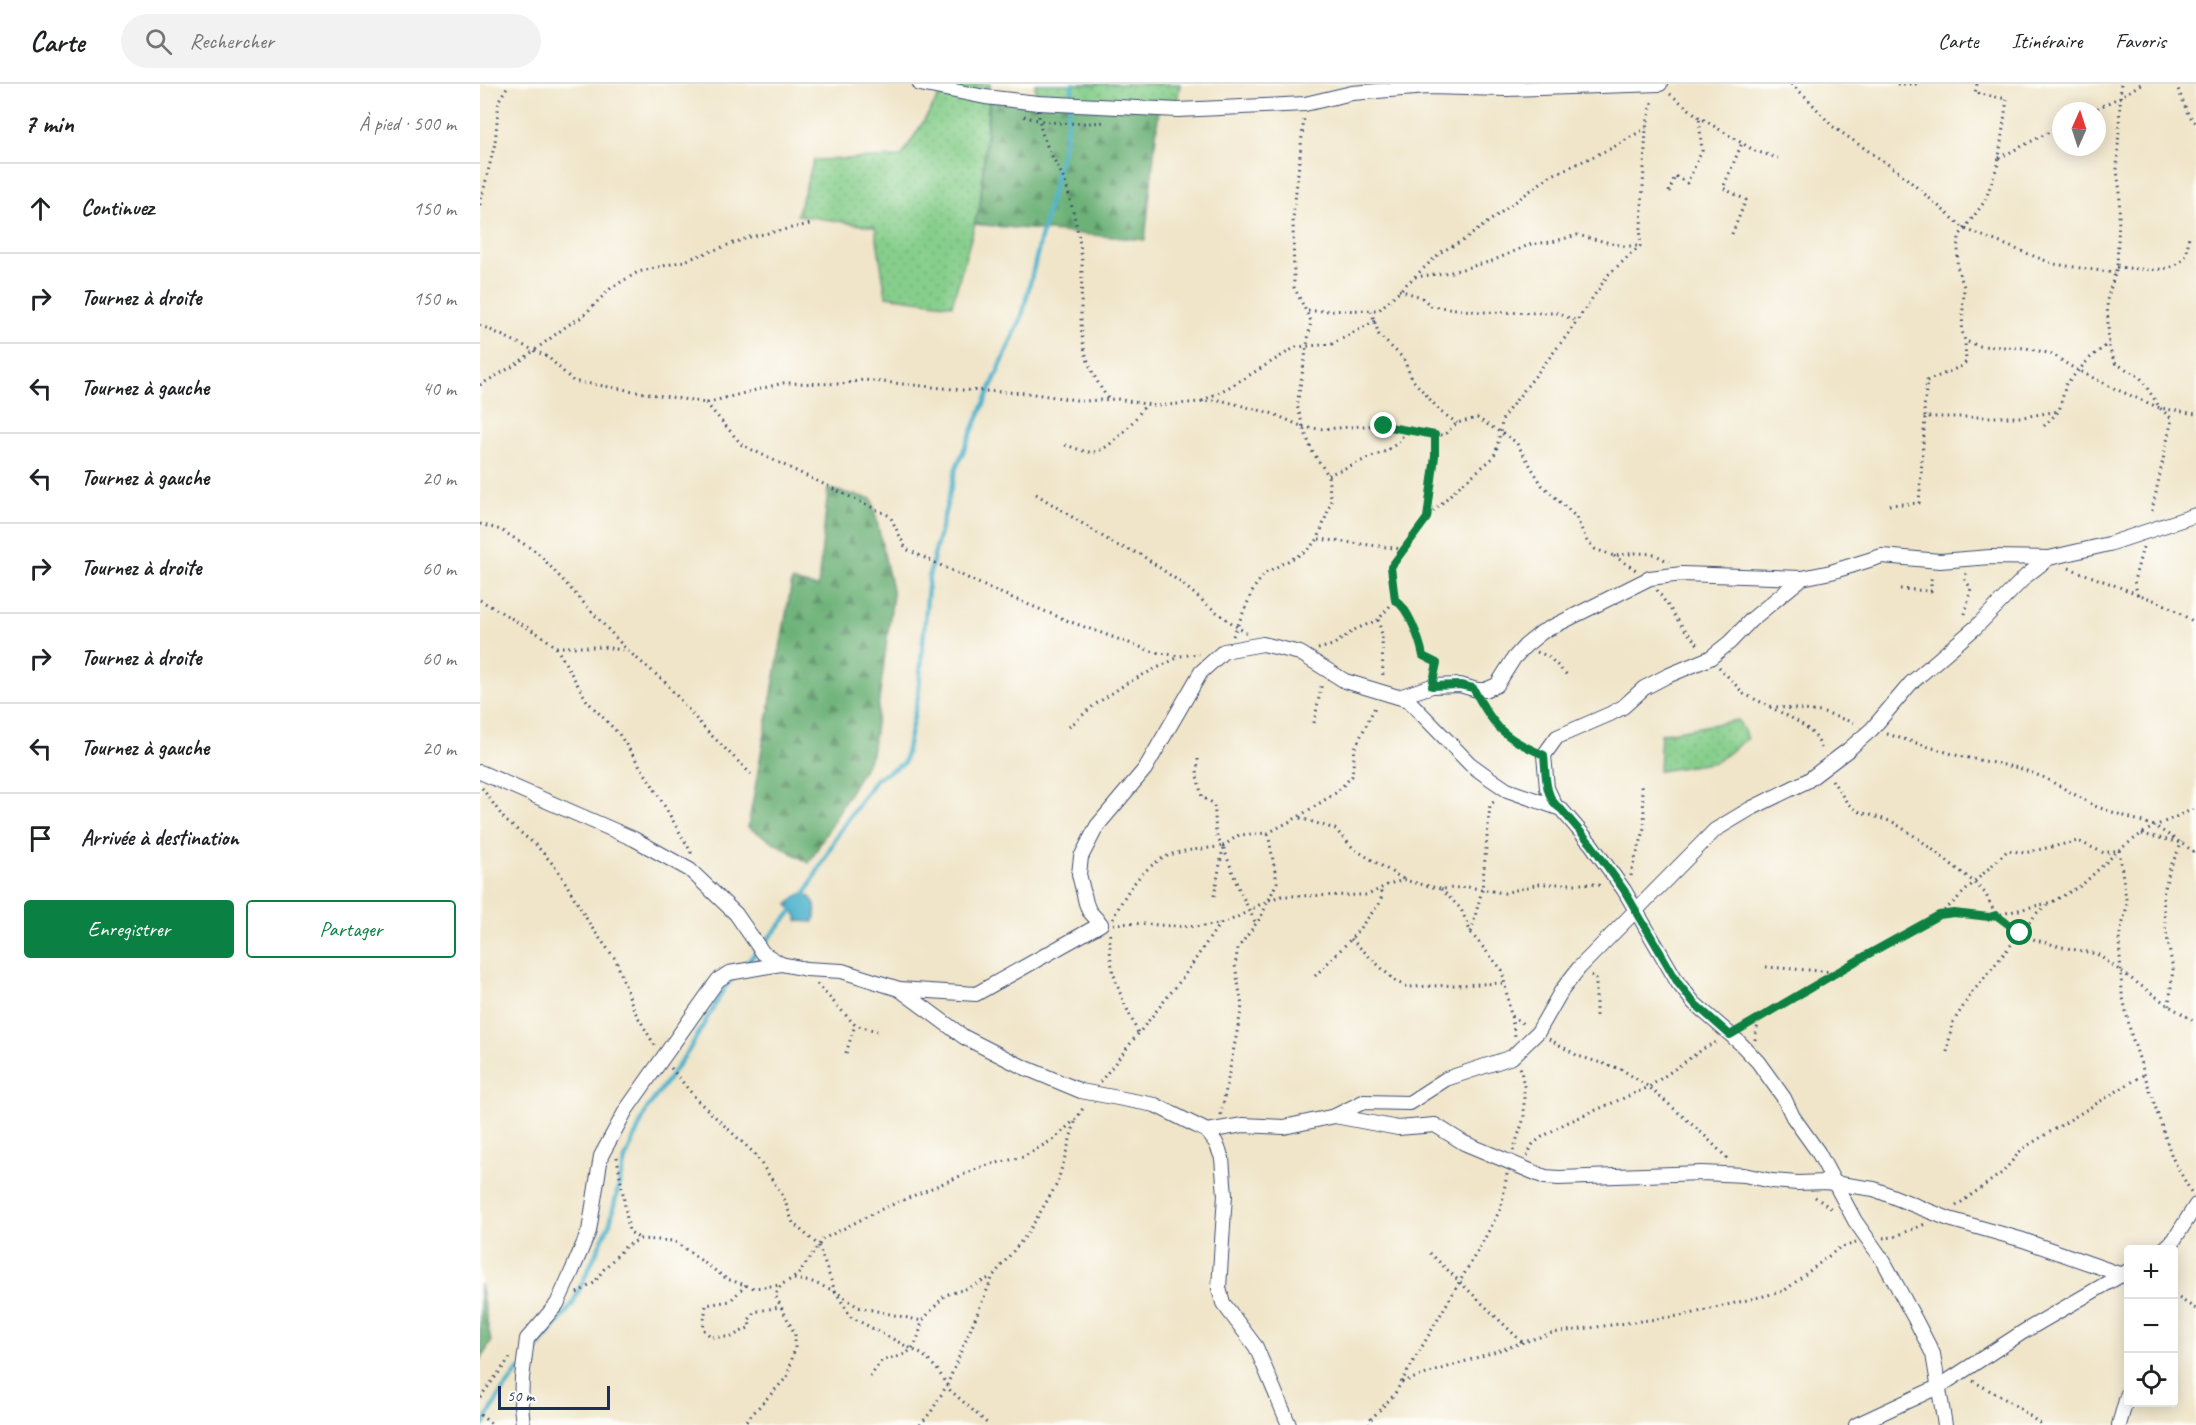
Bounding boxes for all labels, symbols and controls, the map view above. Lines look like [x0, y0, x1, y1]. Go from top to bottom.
search box [121, 14, 541, 68]
text: Carte [30, 24, 85, 59]
icon: search [142, 25, 175, 58]
text: Rechercher [190, 27, 274, 55]
text: Carte [1938, 28, 1979, 54]
text: Itinéraire [2012, 28, 2082, 54]
text: Favoris [2115, 28, 2166, 54]
north arrow [2052, 102, 2106, 156]
text: 7 min [24, 107, 74, 140]
text: À pied · 500 m [359, 111, 456, 136]
icon: ahead [24, 192, 57, 225]
text: Continuez [81, 194, 154, 222]
text: 150 m [413, 196, 456, 221]
icon: right [24, 282, 57, 315]
text: Tournez à droite [81, 284, 201, 312]
text: 150 m [413, 286, 456, 311]
icon: left [24, 372, 57, 405]
text: Tournez à gauche [81, 374, 209, 402]
text: 40 m [422, 376, 456, 401]
route end [1370, 412, 1396, 438]
icon: left [24, 462, 57, 495]
text: Tournez à gauche [81, 464, 209, 492]
text: 20 m [422, 466, 456, 491]
icon: right [24, 552, 57, 585]
text: Tournez à droite [81, 554, 201, 582]
text: 60 m [422, 556, 456, 581]
icon: right [24, 642, 57, 675]
text: Tournez à droite [81, 644, 201, 672]
text: 60 m [422, 646, 456, 671]
icon: left [24, 732, 57, 765]
text: Tournez à gauche [81, 734, 209, 762]
text: 20 m [422, 736, 456, 761]
icon: arrive [24, 822, 57, 855]
text: Arrivée à destination [81, 824, 239, 852]
button: Enregistrer [24, 900, 234, 958]
button: Partager [246, 900, 456, 958]
route start [2006, 919, 2032, 945]
map controls [2124, 1245, 2178, 1407]
button: + [2124, 1245, 2178, 1299]
button: − [2124, 1299, 2178, 1353]
button: locate [2124, 1353, 2178, 1407]
scale bar [498, 1383, 610, 1410]
text: 50 m [507, 1386, 534, 1406]

